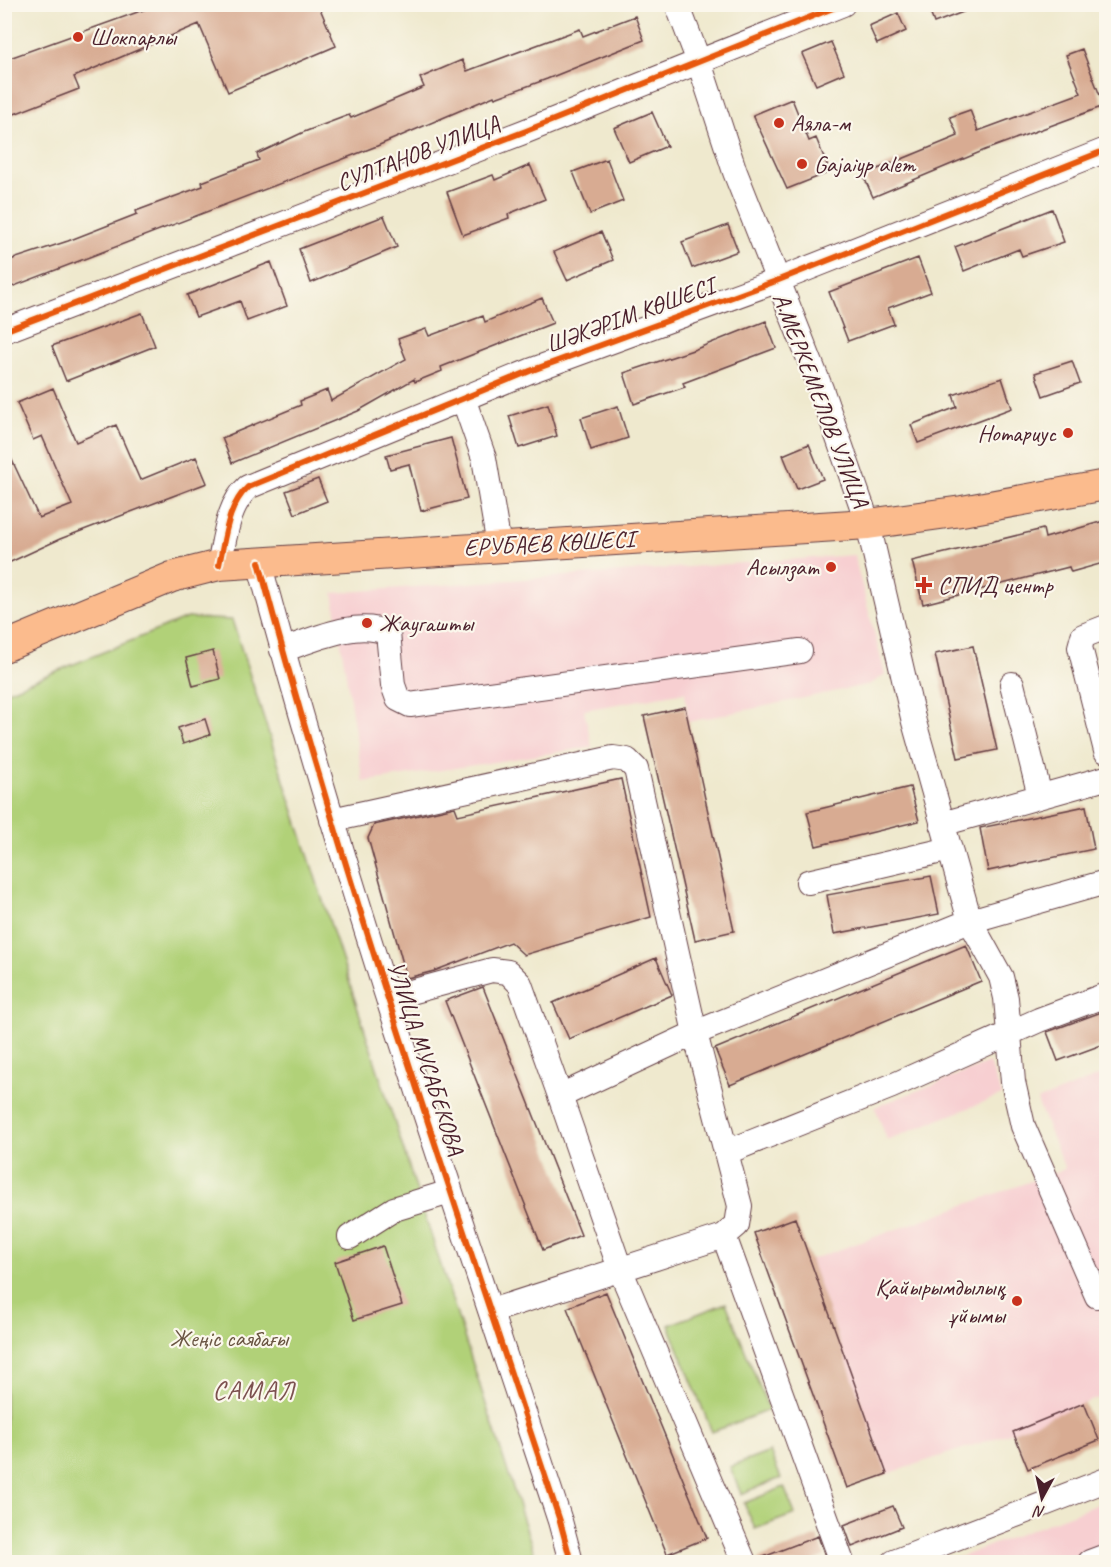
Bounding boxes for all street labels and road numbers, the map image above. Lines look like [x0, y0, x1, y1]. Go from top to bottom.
street label: СУЛТАНОВ УЛИЦА [332, 108, 505, 198]
street label: ШӘКӘРІМ КӨШЕСІ [542, 269, 723, 359]
street label: А.МЕРКЕМЕЛОВ УЛИЦА [766, 289, 876, 512]
street label: ЕРУБАЕВ КӨШЕСІ [463, 523, 640, 562]
street label: УЛИЦА МУСАБЕКОВА [381, 957, 472, 1159]

